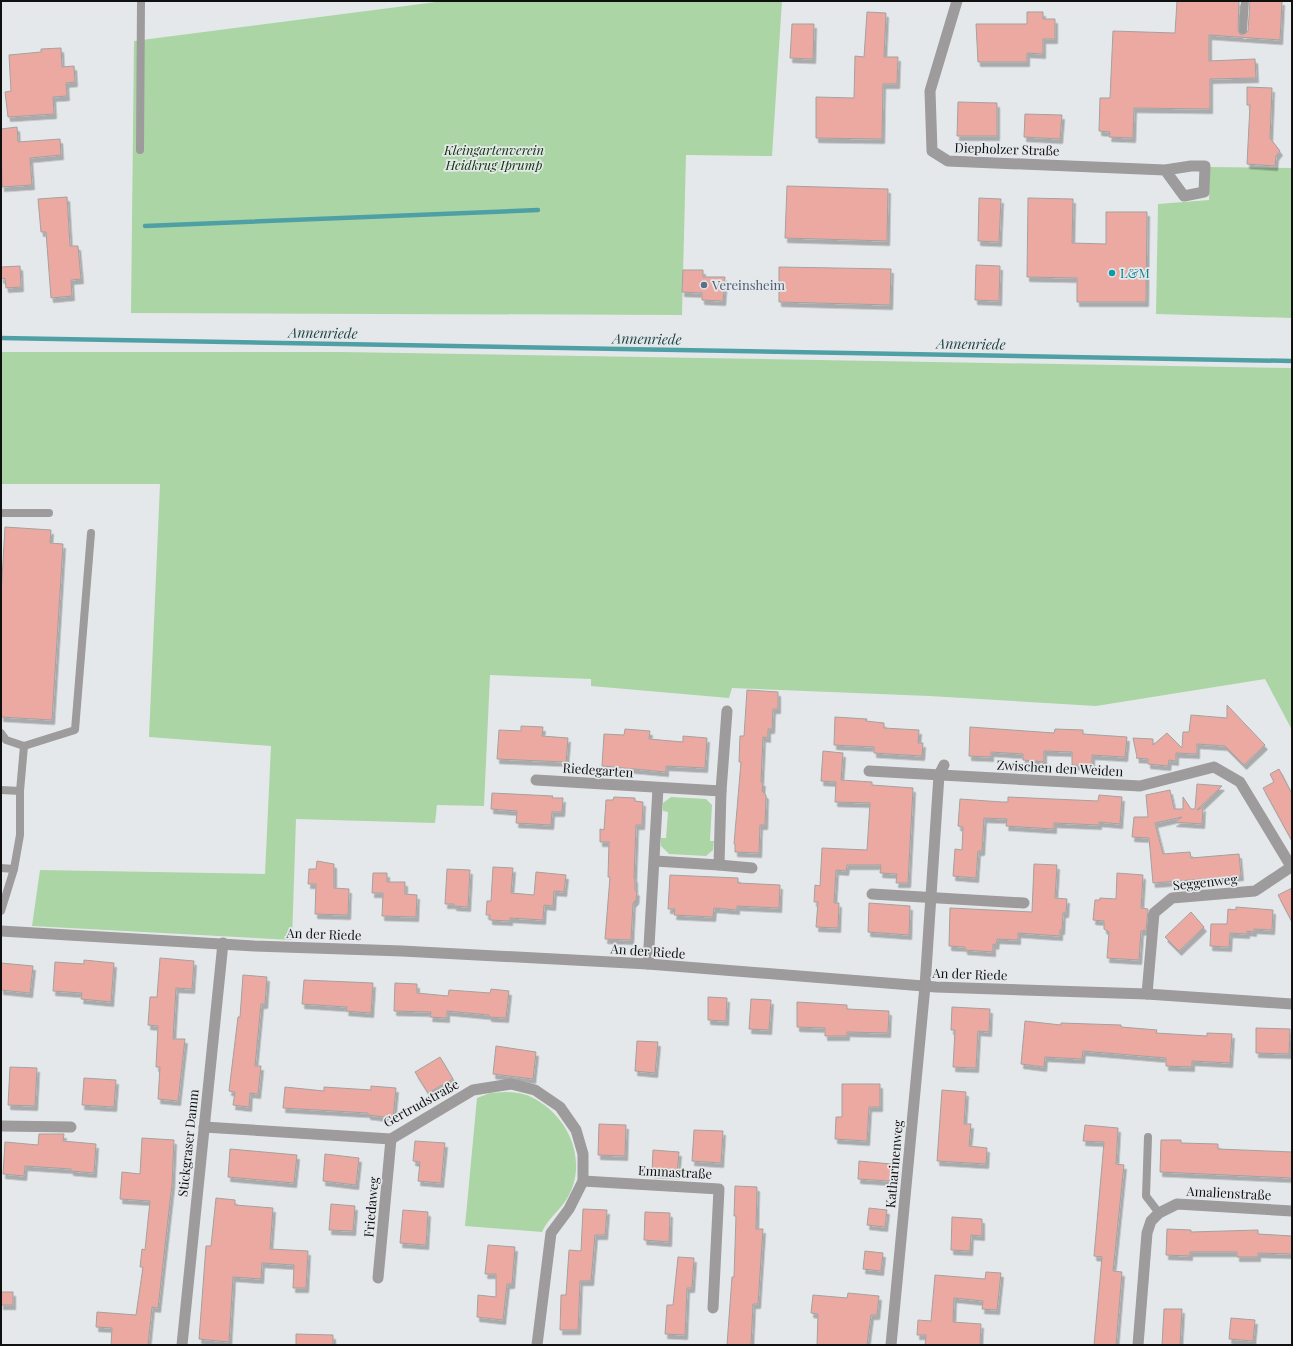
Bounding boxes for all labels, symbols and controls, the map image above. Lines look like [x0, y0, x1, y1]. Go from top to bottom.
street label: Diepholzer Straße [954, 138, 1060, 159]
park label: Kleingartenverein Heidkrug Iprump [443, 141, 544, 173]
place label: L&M [1120, 264, 1150, 281]
marker: L&M [1107, 268, 1117, 278]
place label: Vereinsheim [711, 276, 786, 293]
marker: Vereinsheim [699, 280, 709, 290]
water label: Annenriede [286, 322, 358, 343]
water label: Annenriede [610, 328, 682, 349]
water label: Annenriede [934, 333, 1006, 354]
street label: Zwischen den Weiden [996, 756, 1124, 779]
street label: Riedegarten [562, 759, 634, 780]
street label: Seggenweg [1172, 870, 1238, 893]
street label: An der Riede [285, 924, 362, 943]
street label: An der Riede [609, 939, 686, 962]
street label: An der Riede [931, 964, 1008, 983]
street label: Gertrudstraße [380, 1075, 462, 1130]
street label: Stickgraser Damm [173, 1088, 202, 1198]
street label: Katharinenweg [881, 1119, 906, 1209]
street label: Emmastraße [637, 1161, 713, 1182]
street label: Friedaweg [359, 1176, 382, 1238]
street label: Amalienstraße [1185, 1182, 1272, 1203]

